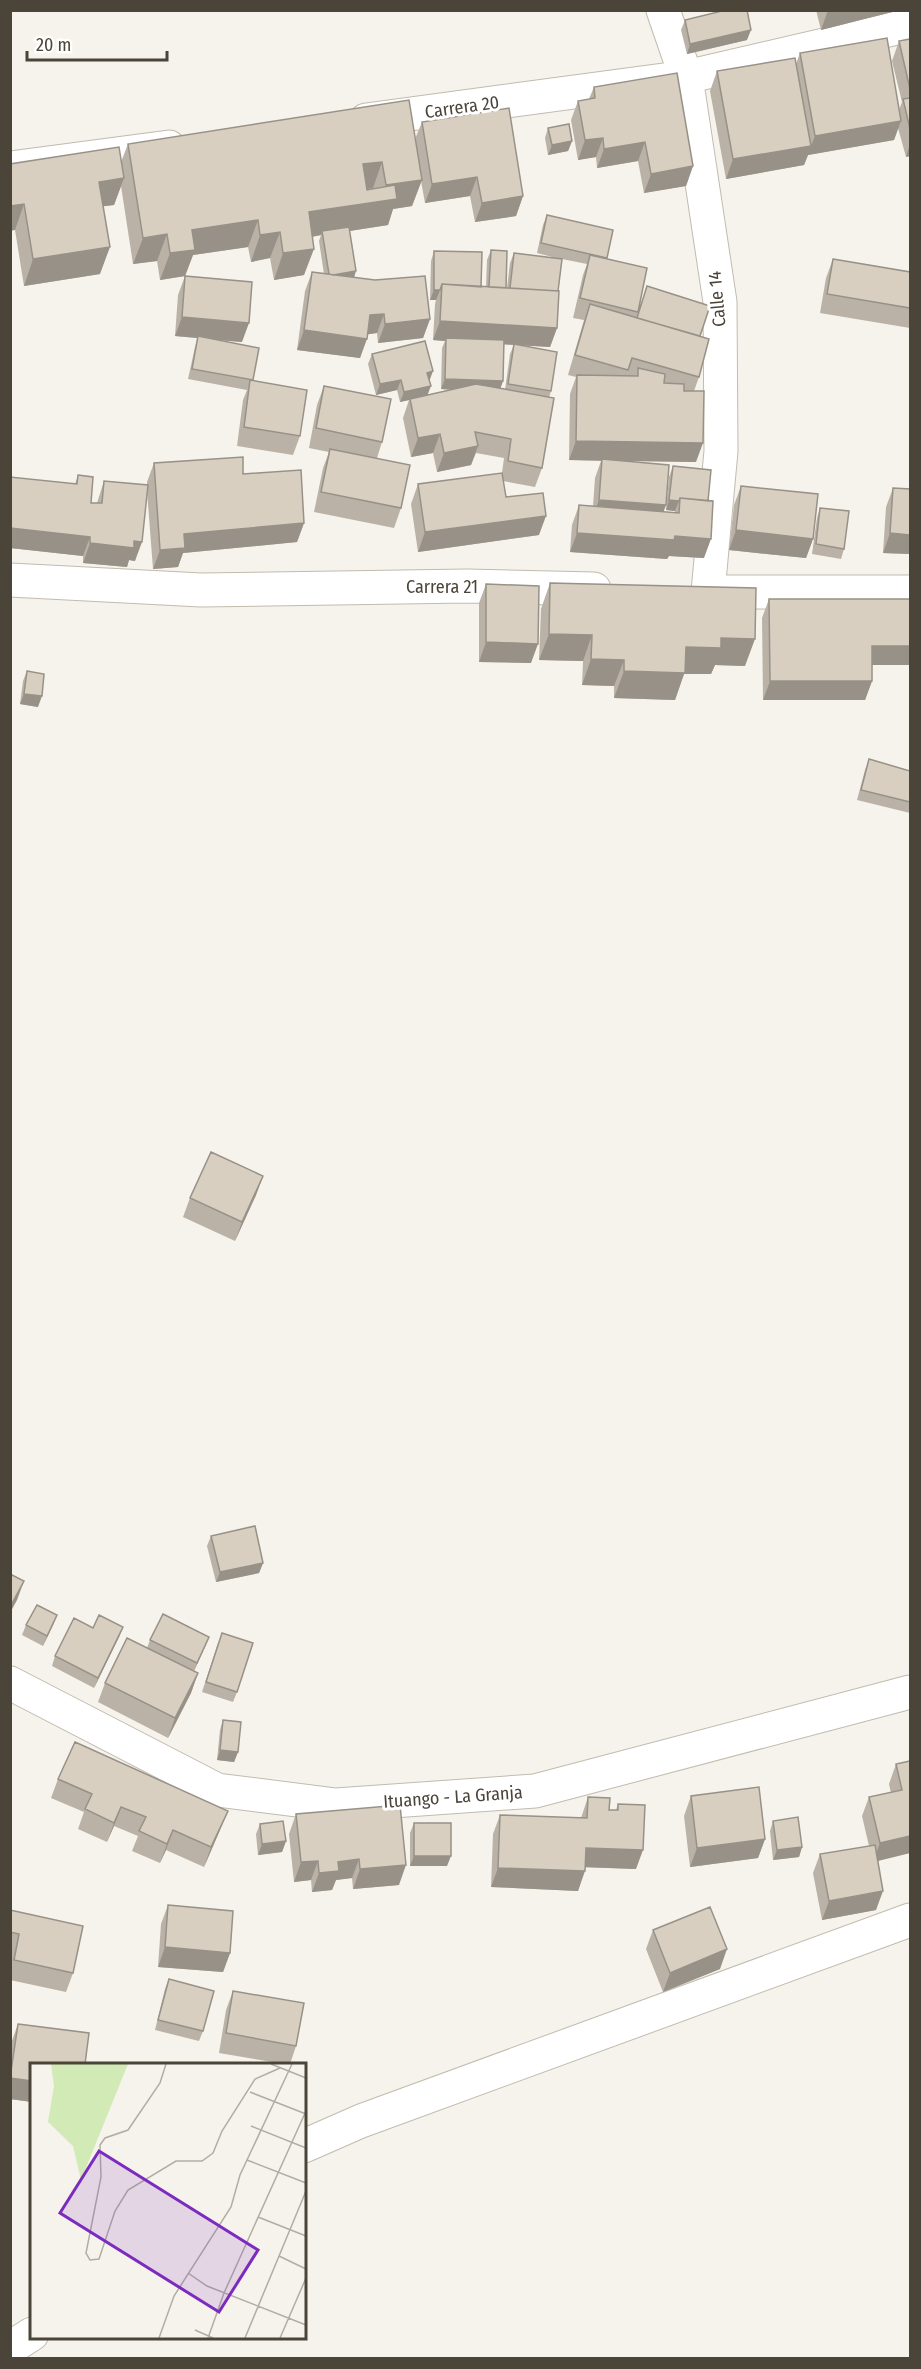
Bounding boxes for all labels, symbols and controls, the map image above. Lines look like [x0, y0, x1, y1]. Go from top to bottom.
scale bar [27, 24, 166, 62]
text: 20 m [36, 34, 71, 56]
street label: Carrera 20 [423, 91, 501, 123]
street label: Calle 14 [704, 270, 730, 328]
street label: Carrera 21 [406, 576, 478, 598]
street label: Ituango - La Granja [383, 1781, 524, 1813]
inset map [30, 2063, 306, 2339]

